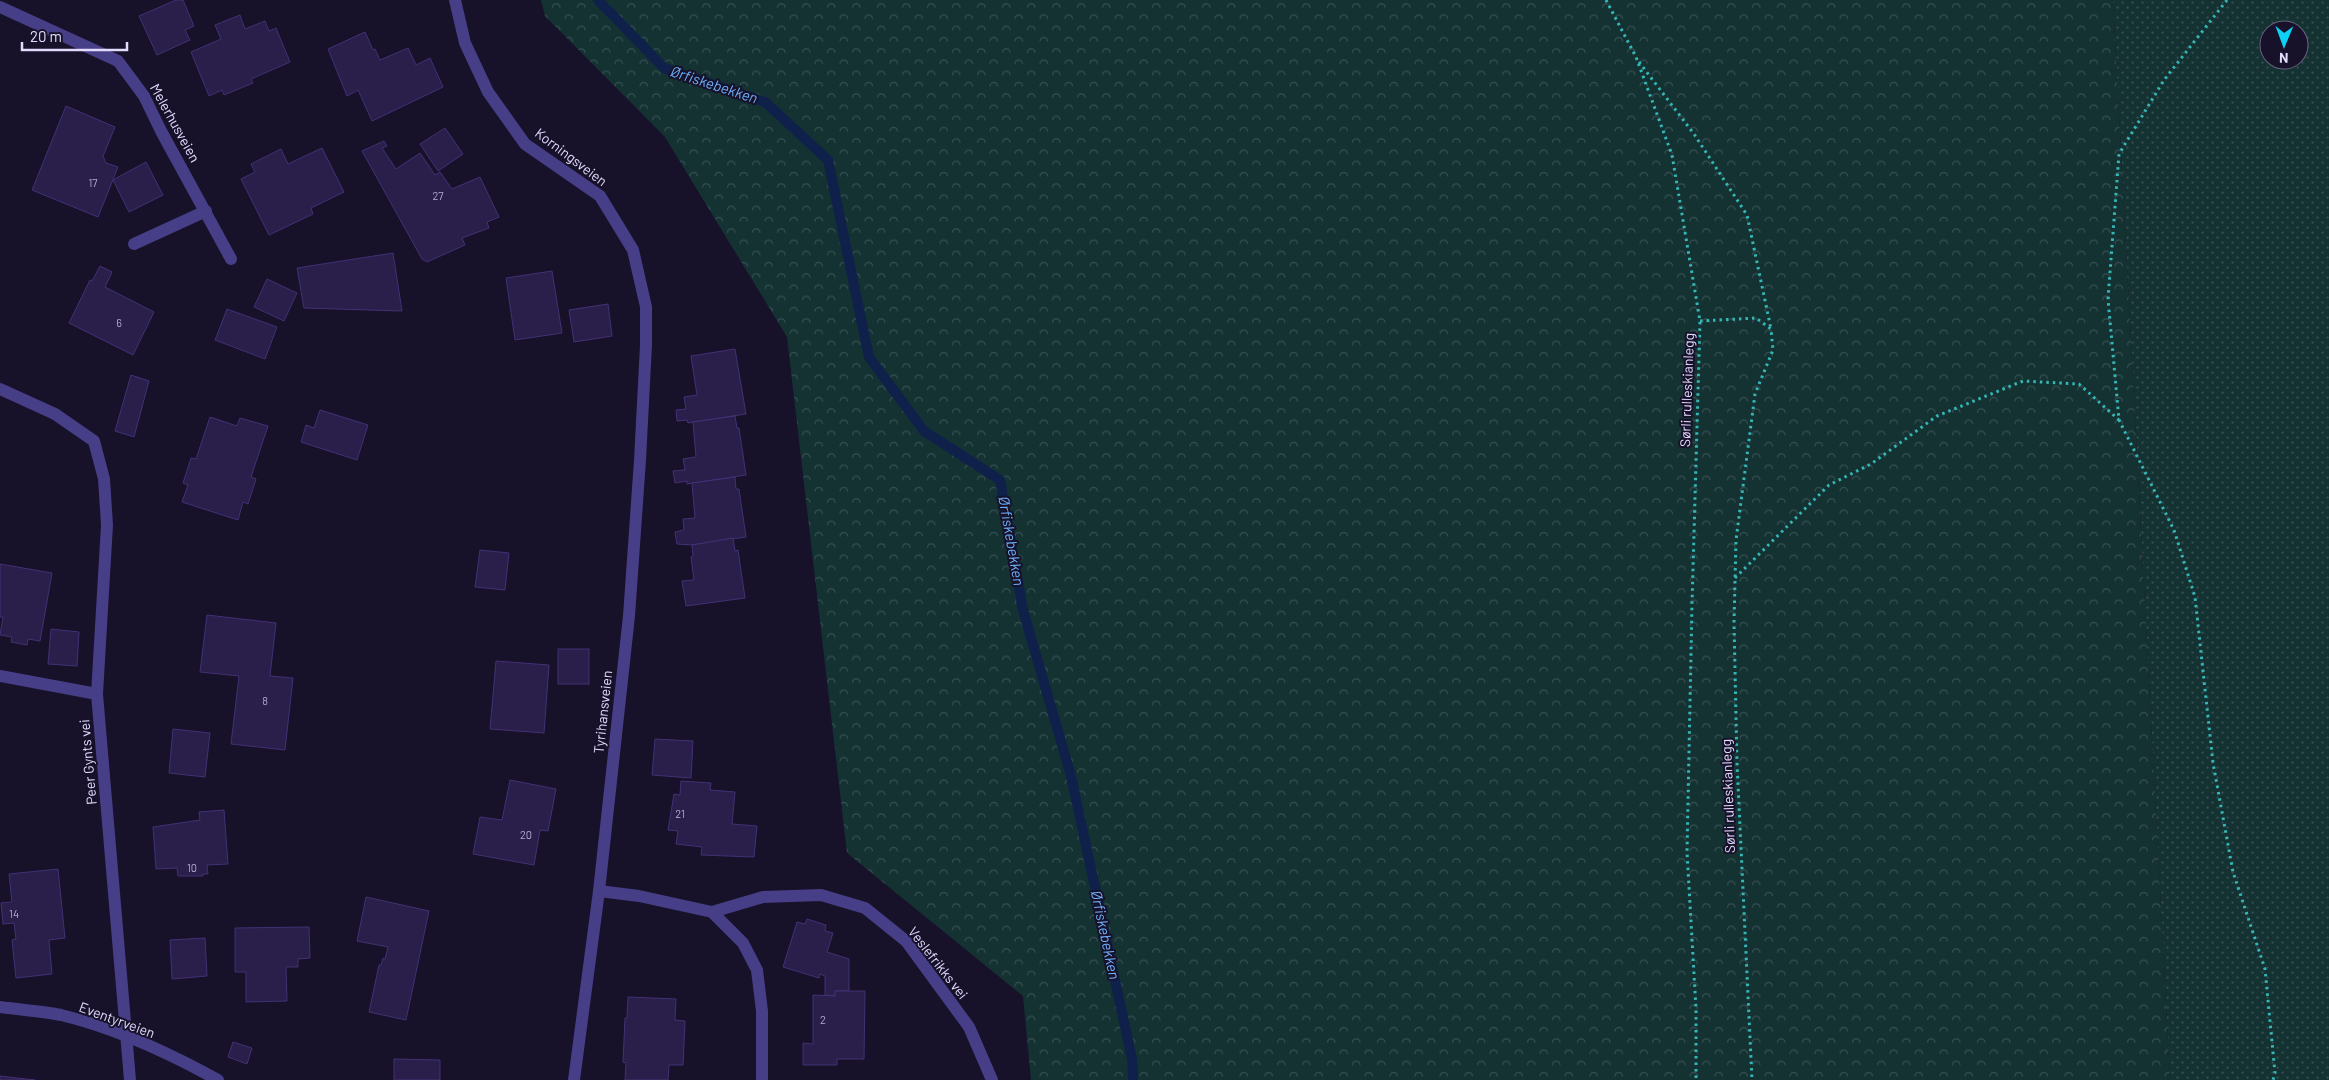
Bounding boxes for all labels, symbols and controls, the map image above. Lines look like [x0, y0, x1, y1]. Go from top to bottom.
scale bar [22, 20, 128, 52]
north arrow [2259, 20, 2309, 70]
text: 20 m [30, 27, 62, 45]
text: N [2279, 50, 2289, 67]
water label: Ørfiskebekken [668, 62, 760, 107]
street label: Melerhusveien [147, 81, 204, 165]
street label: Korningsveien [532, 124, 611, 189]
house number: 17 [88, 176, 98, 189]
house number: 27 [432, 189, 444, 202]
house number: 6 [116, 316, 122, 329]
street label: Sørli rulleskianlegg [1676, 333, 1697, 447]
water label: Ørfiskebekken [995, 495, 1029, 587]
street label: Tyrihansveien [590, 669, 615, 754]
house number: 8 [262, 694, 268, 707]
street label: Peer Gynts vei [75, 719, 100, 805]
street label: Sørli rulleskianlegg [1717, 739, 1738, 853]
house number: 21 [675, 807, 685, 820]
house number: 20 [520, 828, 532, 841]
house number: 10 [187, 861, 197, 874]
water label: Ørfiskebekken [1088, 889, 1124, 981]
house number: 14 [9, 907, 19, 920]
street label: Veslefrikks vei [905, 923, 972, 1002]
street label: Eventyrveien [77, 998, 157, 1041]
house number: 2 [820, 1013, 826, 1026]

